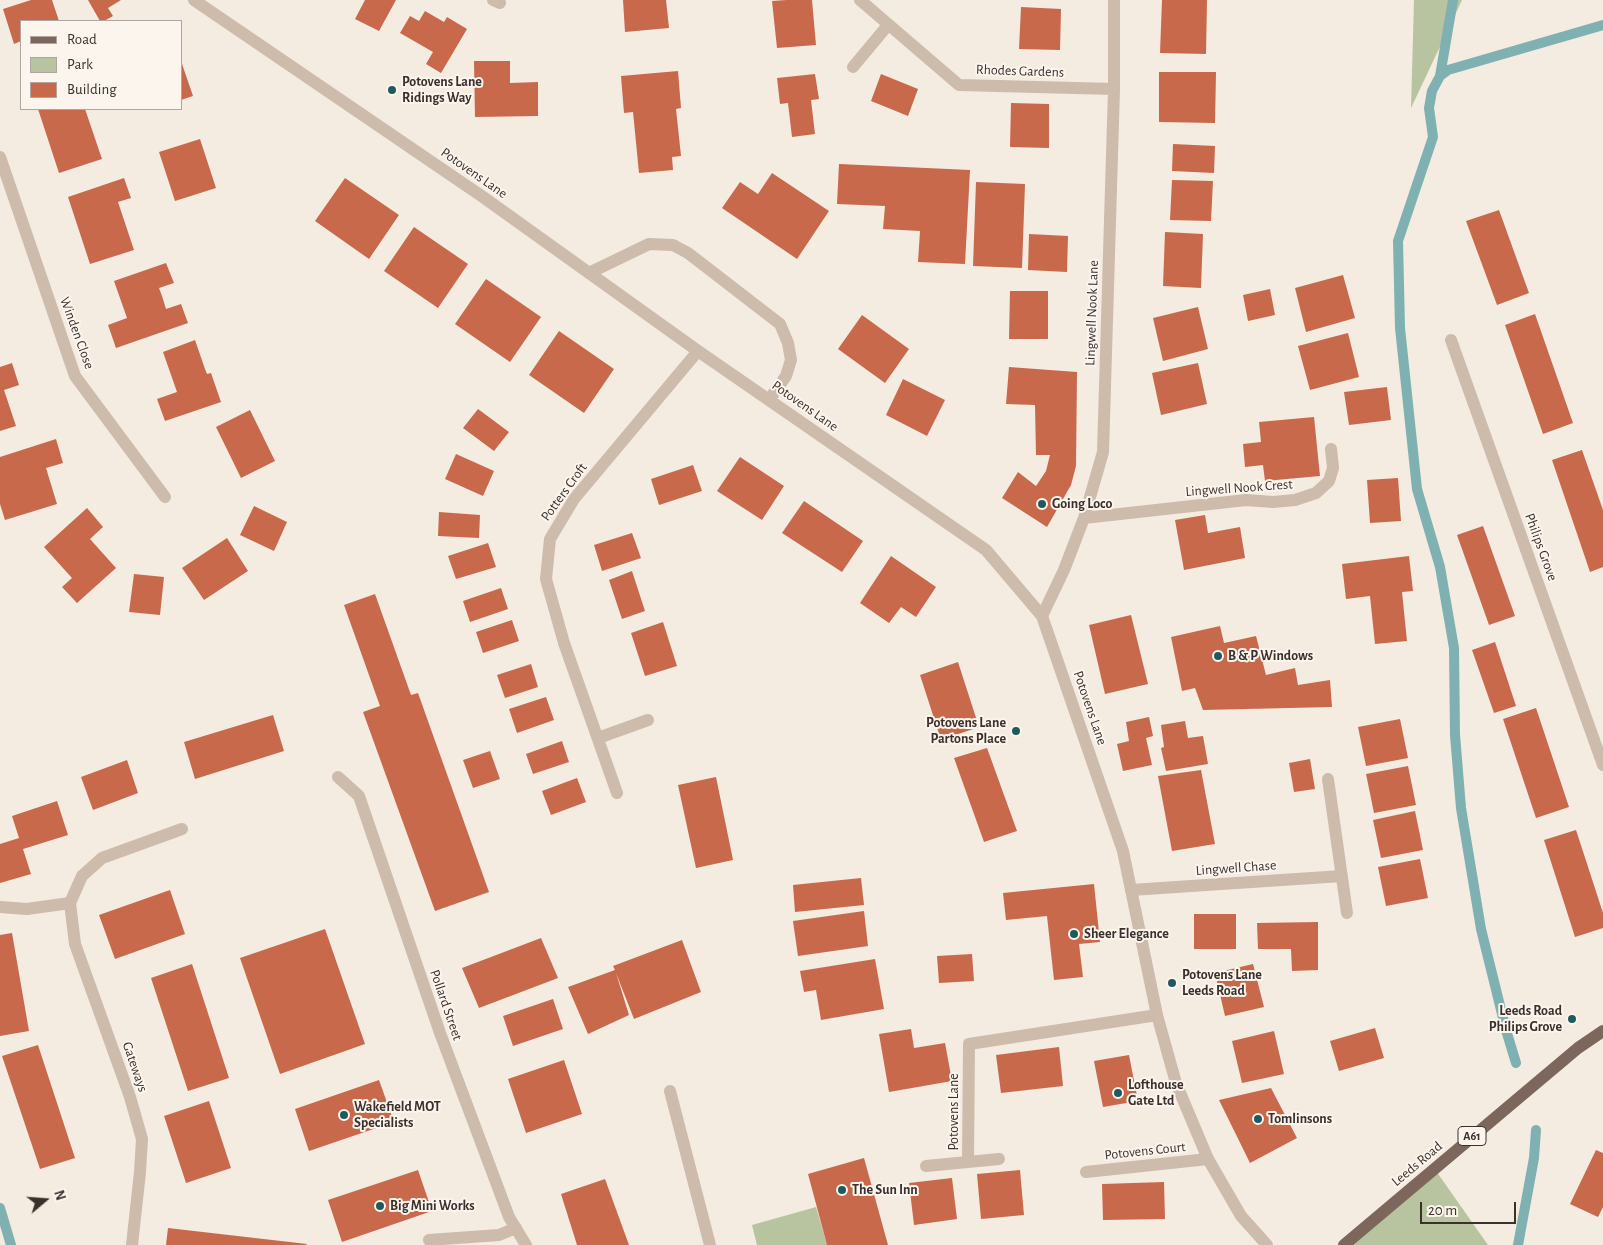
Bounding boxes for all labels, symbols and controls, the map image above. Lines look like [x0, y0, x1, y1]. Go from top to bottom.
legend [20, 20, 182, 110]
text: Road [67, 32, 97, 47]
text: Park [67, 57, 93, 72]
street label: Rhodes Gardens [976, 61, 1064, 81]
place label: Potovens Lane Ridings Way [402, 74, 482, 106]
text: Building [67, 82, 117, 97]
marker: Potovens Lane Ridings Way [386, 84, 398, 96]
street label: Potovens Lane [438, 144, 510, 202]
street label: Lingwell Nook Lane [1082, 260, 1102, 366]
street label: Winden Close [56, 295, 98, 371]
street label: Potovens Lane [769, 377, 841, 435]
street label: Potters Croft [537, 460, 591, 524]
street label: Lingwell Nook Crest [1185, 476, 1293, 500]
place label: Going Loco [1052, 496, 1112, 512]
marker: Going Loco [1036, 498, 1048, 510]
street label: Philips Grove [1521, 511, 1561, 583]
place label: B & P Windows [1228, 648, 1313, 664]
marker: B & P Windows [1212, 650, 1224, 662]
street label: Potovens Lane [1069, 669, 1111, 747]
place label: Potovens Lane Partons Place [926, 715, 1006, 748]
marker: Potovens Lane Partons Place [1010, 725, 1022, 737]
street label: Lingwell Chase [1195, 857, 1277, 879]
place label: Sheer Elegance [1084, 926, 1169, 942]
marker: Sheer Elegance [1068, 928, 1080, 940]
street label: Pollard Street [426, 967, 466, 1043]
place label: Potovens Lane Leeds Road [1182, 967, 1262, 1000]
marker: Potovens Lane Leeds Road [1166, 977, 1178, 989]
place label: Leeds Road Philips Grove [1489, 1003, 1562, 1036]
marker: Leeds Road Philips Grove [1566, 1013, 1578, 1025]
street label: Gateways [119, 1040, 151, 1094]
street label: Potovens Lane [946, 1073, 962, 1151]
place label: Lofthouse Gate Ltd [1128, 1077, 1184, 1110]
marker: Lofthouse Gate Ltd [1112, 1087, 1124, 1099]
place label: Wakefield MOT Specialists [354, 1099, 441, 1132]
marker: Wakefield MOT Specialists [338, 1109, 350, 1121]
place label: Tomlinsons [1268, 1111, 1332, 1127]
marker: Tomlinsons [1252, 1113, 1264, 1125]
road number: A61 [1458, 1126, 1486, 1146]
street label: Potovens Court [1104, 1138, 1186, 1164]
street label: Leeds Road [1388, 1138, 1446, 1190]
north arrow [20, 1175, 70, 1225]
place label: The Sun Inn [852, 1182, 918, 1198]
marker: The Sun Inn [836, 1184, 848, 1196]
text: N [51, 1189, 67, 1202]
scale bar [1423, 1192, 1519, 1224]
place label: Big Mini Works [390, 1198, 475, 1214]
marker: Big Mini Works [374, 1200, 386, 1212]
text: 20 m [1428, 1203, 1457, 1218]

